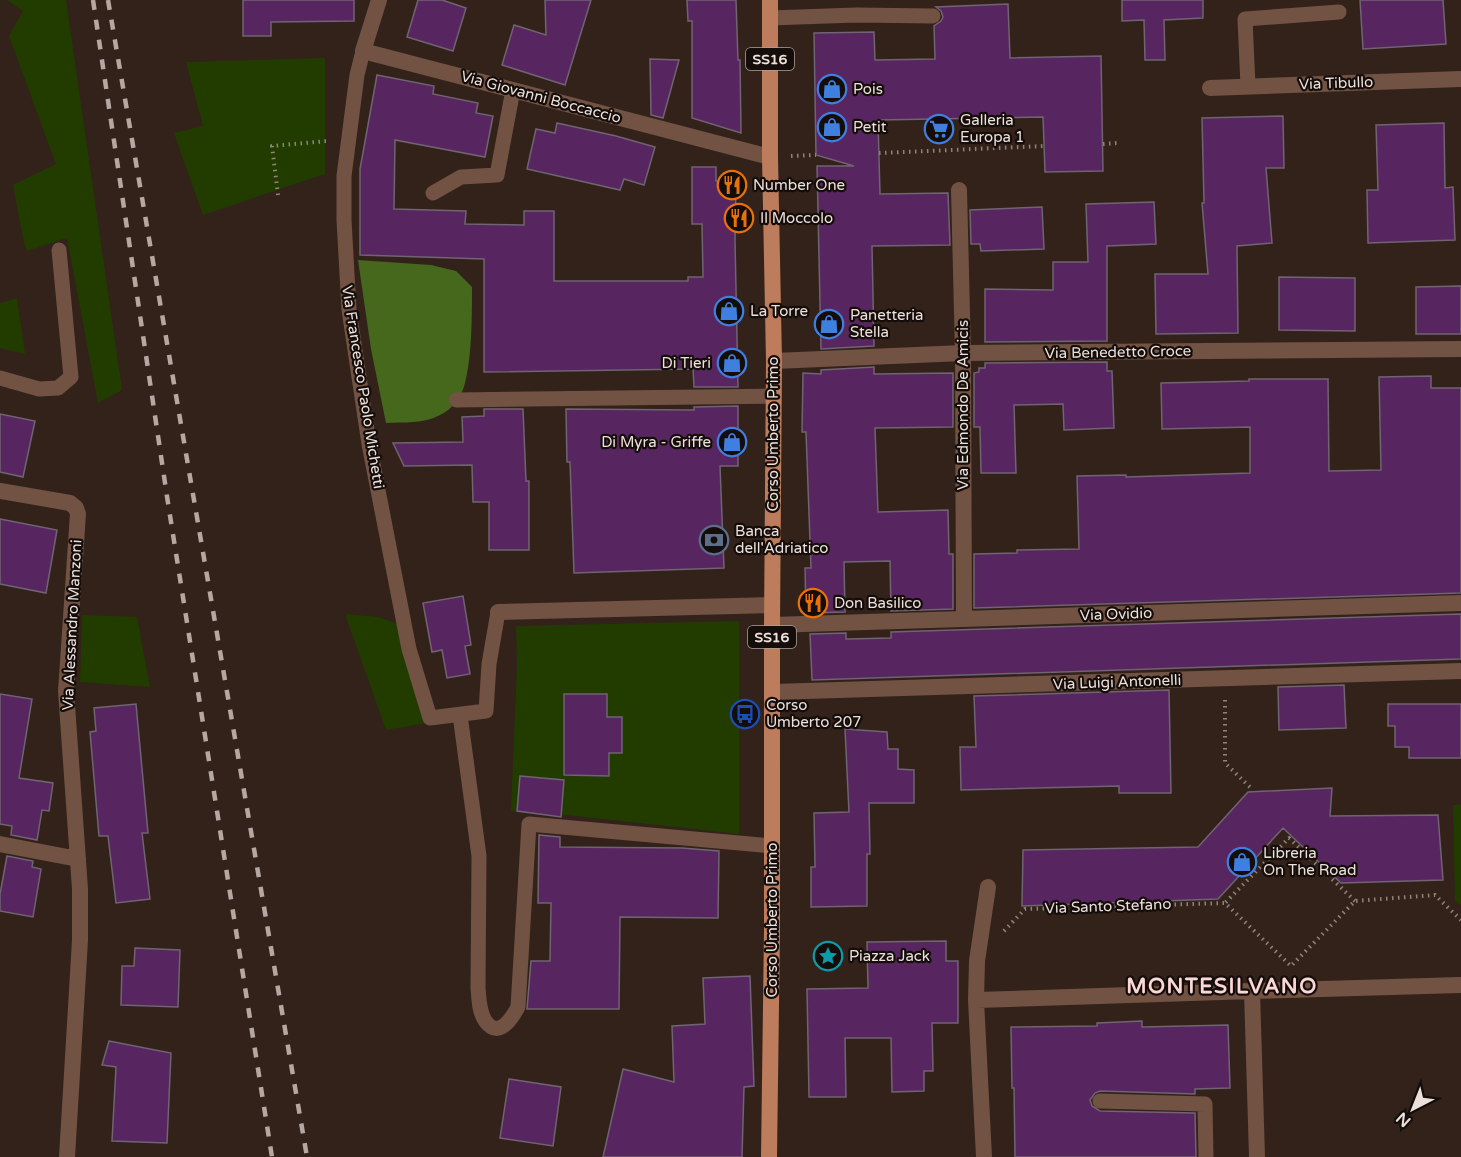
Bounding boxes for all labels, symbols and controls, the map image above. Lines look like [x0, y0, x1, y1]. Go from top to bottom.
road number: SS16 [746, 48, 794, 70]
street label: Via Giovanni Boccaccio [459, 67, 623, 127]
shop icon: Pois [816, 73, 848, 105]
street label: Via Tibullo [1299, 73, 1373, 93]
place label: Pois [853, 80, 883, 98]
shop icon: Petit [816, 111, 848, 143]
place label: Galleria Europa 1 [960, 111, 1024, 146]
supermarket icon: Galleria Europa 1 [923, 113, 955, 145]
place label: Petit [853, 118, 887, 136]
restaurant icon: Number One [716, 169, 748, 201]
place label: Number One [753, 176, 845, 194]
restaurant icon: Il Moccolo [723, 202, 755, 234]
place label: Il Moccolo [760, 209, 833, 227]
street label: Via Francesco Paolo Michetti [338, 284, 388, 490]
shop icon: La Torre [713, 295, 745, 327]
place label: La Torre [750, 302, 808, 320]
place label: Panetteria Stella [850, 306, 924, 341]
shop icon: Panetteria Stella [813, 308, 845, 340]
street label: Via Edmondo De Amicis [954, 320, 972, 490]
street label: Via Benedetto Croce [1045, 342, 1191, 362]
shop icon: Di Tieri [716, 347, 748, 379]
place label: Di Tieri [662, 354, 711, 372]
street label: Corso Umberto Primo [764, 357, 782, 511]
shop icon: Di Myra - Griffe [716, 426, 748, 458]
place label: Di Myra - Griffe [601, 433, 711, 451]
place label: Banca dell'Adriatico [735, 522, 828, 557]
bank icon: Banca dell'Adriatico [698, 524, 730, 556]
street label: Via Alessandro Manzoni [59, 539, 85, 711]
restaurant icon: Don Basilico [797, 587, 829, 619]
place label: Don Basilico [834, 594, 921, 612]
street label: Via Ovidio [1079, 604, 1153, 624]
road number: SS16 [748, 626, 796, 648]
street label: Via Luigi Antonelli [1052, 671, 1182, 693]
place label: Corso Umberto 207 [766, 696, 861, 731]
bus stop icon: Corso Umberto 207 [729, 698, 761, 730]
street label: Corso Umberto Primo [763, 843, 781, 997]
place label: Libreria On The Road [1263, 844, 1356, 879]
shop icon: Libreria On The Road [1226, 846, 1258, 878]
street label: Via Santo Stefano [1044, 895, 1172, 917]
place icon: Piazza Jack [812, 940, 844, 972]
place label: Piazza Jack [849, 947, 930, 965]
district label: MONTESILVANO [1126, 974, 1318, 999]
north arrow [1383, 1079, 1443, 1139]
text: N [1392, 1108, 1415, 1131]

